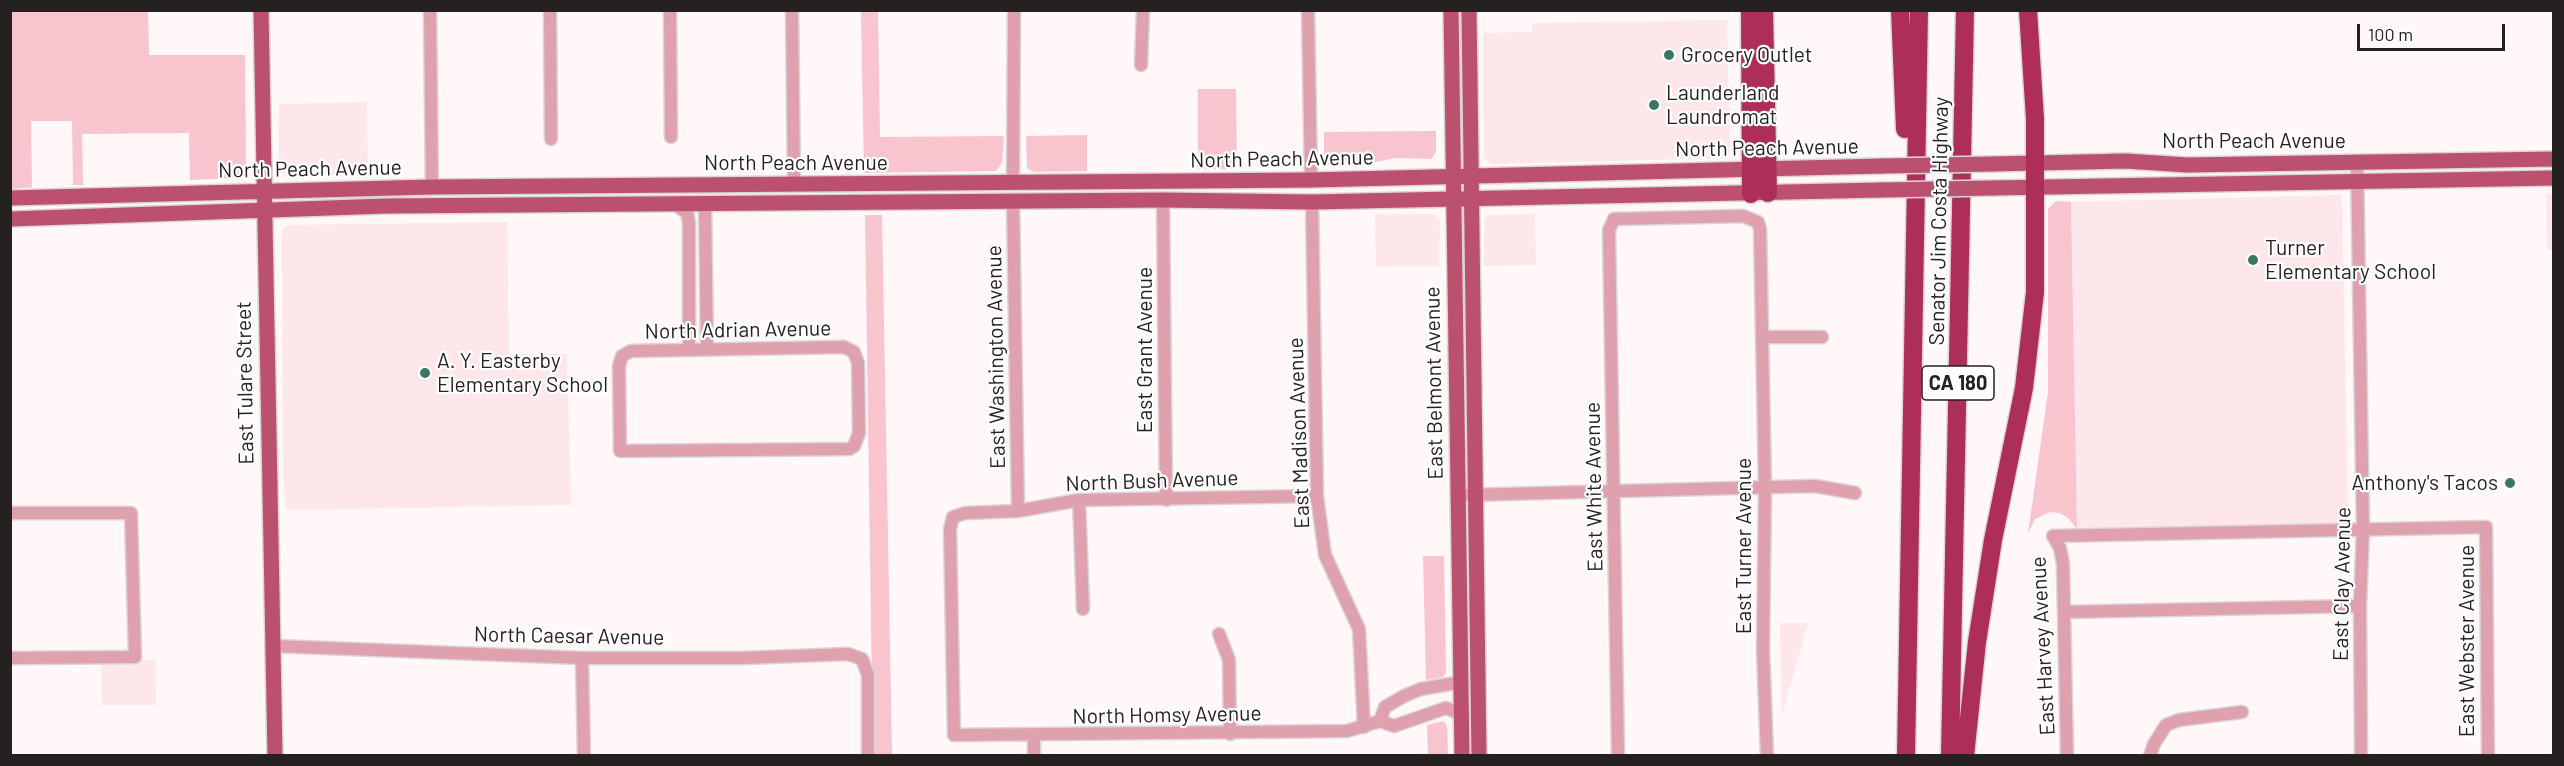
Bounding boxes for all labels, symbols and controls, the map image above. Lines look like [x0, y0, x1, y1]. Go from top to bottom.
scale bar [2360, 12, 2508, 50]
text: 100 m [2368, 23, 2413, 45]
place label: Grocery Outlet [1681, 42, 1813, 68]
marker: Grocery Outlet [1662, 48, 1676, 62]
place label: Launderland Laundromat [1666, 80, 1780, 130]
street label: Senator Jim Costa Highway [1924, 97, 1954, 345]
marker: Launderland Laundromat [1647, 98, 1661, 112]
street label: North Peach Avenue [2162, 128, 2346, 154]
street label: North Peach Avenue [1675, 134, 1859, 162]
street label: North Peach Avenue [1190, 145, 1374, 173]
street label: North Peach Avenue [704, 150, 888, 176]
street label: North Peach Avenue [218, 155, 402, 183]
place label: Turner Elementary School [2265, 235, 2436, 285]
street label: East Washington Avenue [981, 245, 1011, 469]
marker: Turner Elementary School [2246, 253, 2260, 267]
street label: East Grant Avenue [1132, 267, 1158, 433]
street label: East Belmont Avenue [1420, 286, 1448, 480]
street label: East Tulare Street [231, 301, 259, 465]
street label: North Adrian Avenue [644, 316, 832, 344]
street label: East Madison Avenue [1283, 337, 1315, 529]
place label: A. Y. Easterby Elementary School [437, 348, 608, 398]
marker: A. Y. Easterby Elementary School [418, 366, 432, 380]
road number: CA 180 [1922, 366, 1994, 400]
street label: East White Avenue [1580, 402, 1608, 572]
street label: East Turner Avenue [1731, 458, 1757, 634]
street label: North Bush Avenue [1065, 465, 1239, 497]
place label: Anthony's Tacos [2352, 470, 2498, 496]
marker: Anthony's Tacos [2503, 476, 2517, 490]
street label: East Clay Avenue [2328, 507, 2356, 661]
street label: East Webster Avenue [2454, 545, 2480, 737]
street label: East Harvey Avenue [2026, 556, 2060, 736]
street label: North Caesar Avenue [474, 622, 664, 650]
street label: North Homsy Avenue [1072, 701, 1262, 729]

